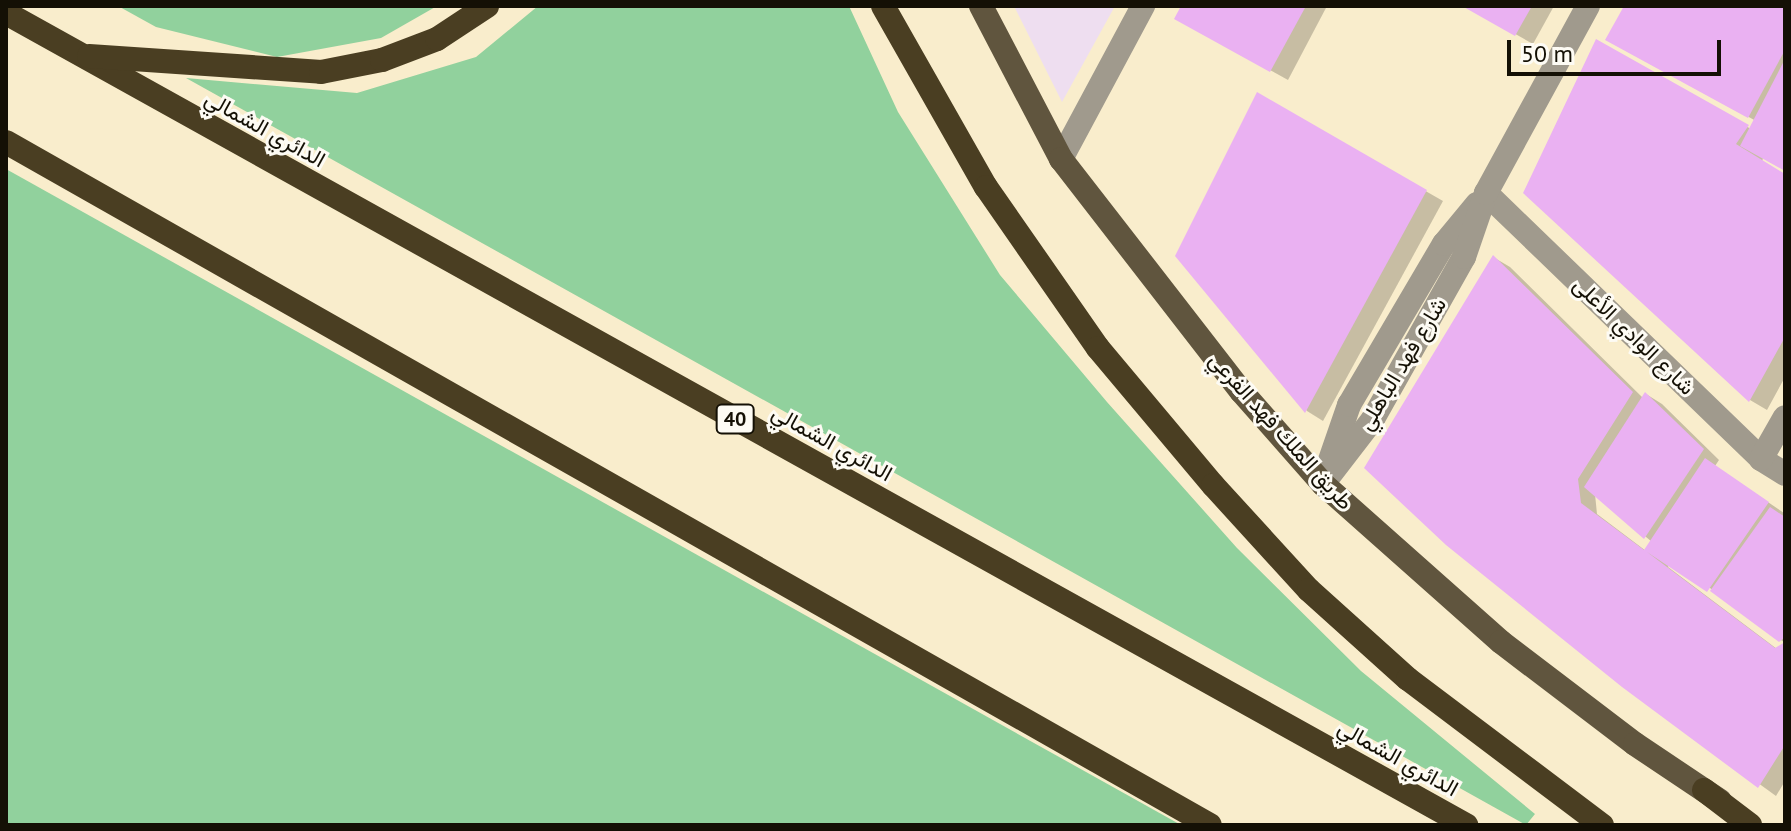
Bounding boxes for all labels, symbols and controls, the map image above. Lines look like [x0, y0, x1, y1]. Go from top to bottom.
scale bar [1511, 24, 1725, 74]
text: 50 m [1521, 38, 1573, 69]
street label: الدائري الشمالي [200, 85, 330, 173]
street label: شارع الوادي الأعلى [1568, 271, 1700, 401]
street label: شارع فهد الباهلي [1352, 293, 1452, 435]
street label: طريق الملك فهد الفرعي [1203, 347, 1359, 515]
street label: الدائري الشمالي [767, 399, 897, 487]
road number: 40 [715, 403, 755, 435]
street label: الدائري الشمالي [1333, 714, 1463, 802]

